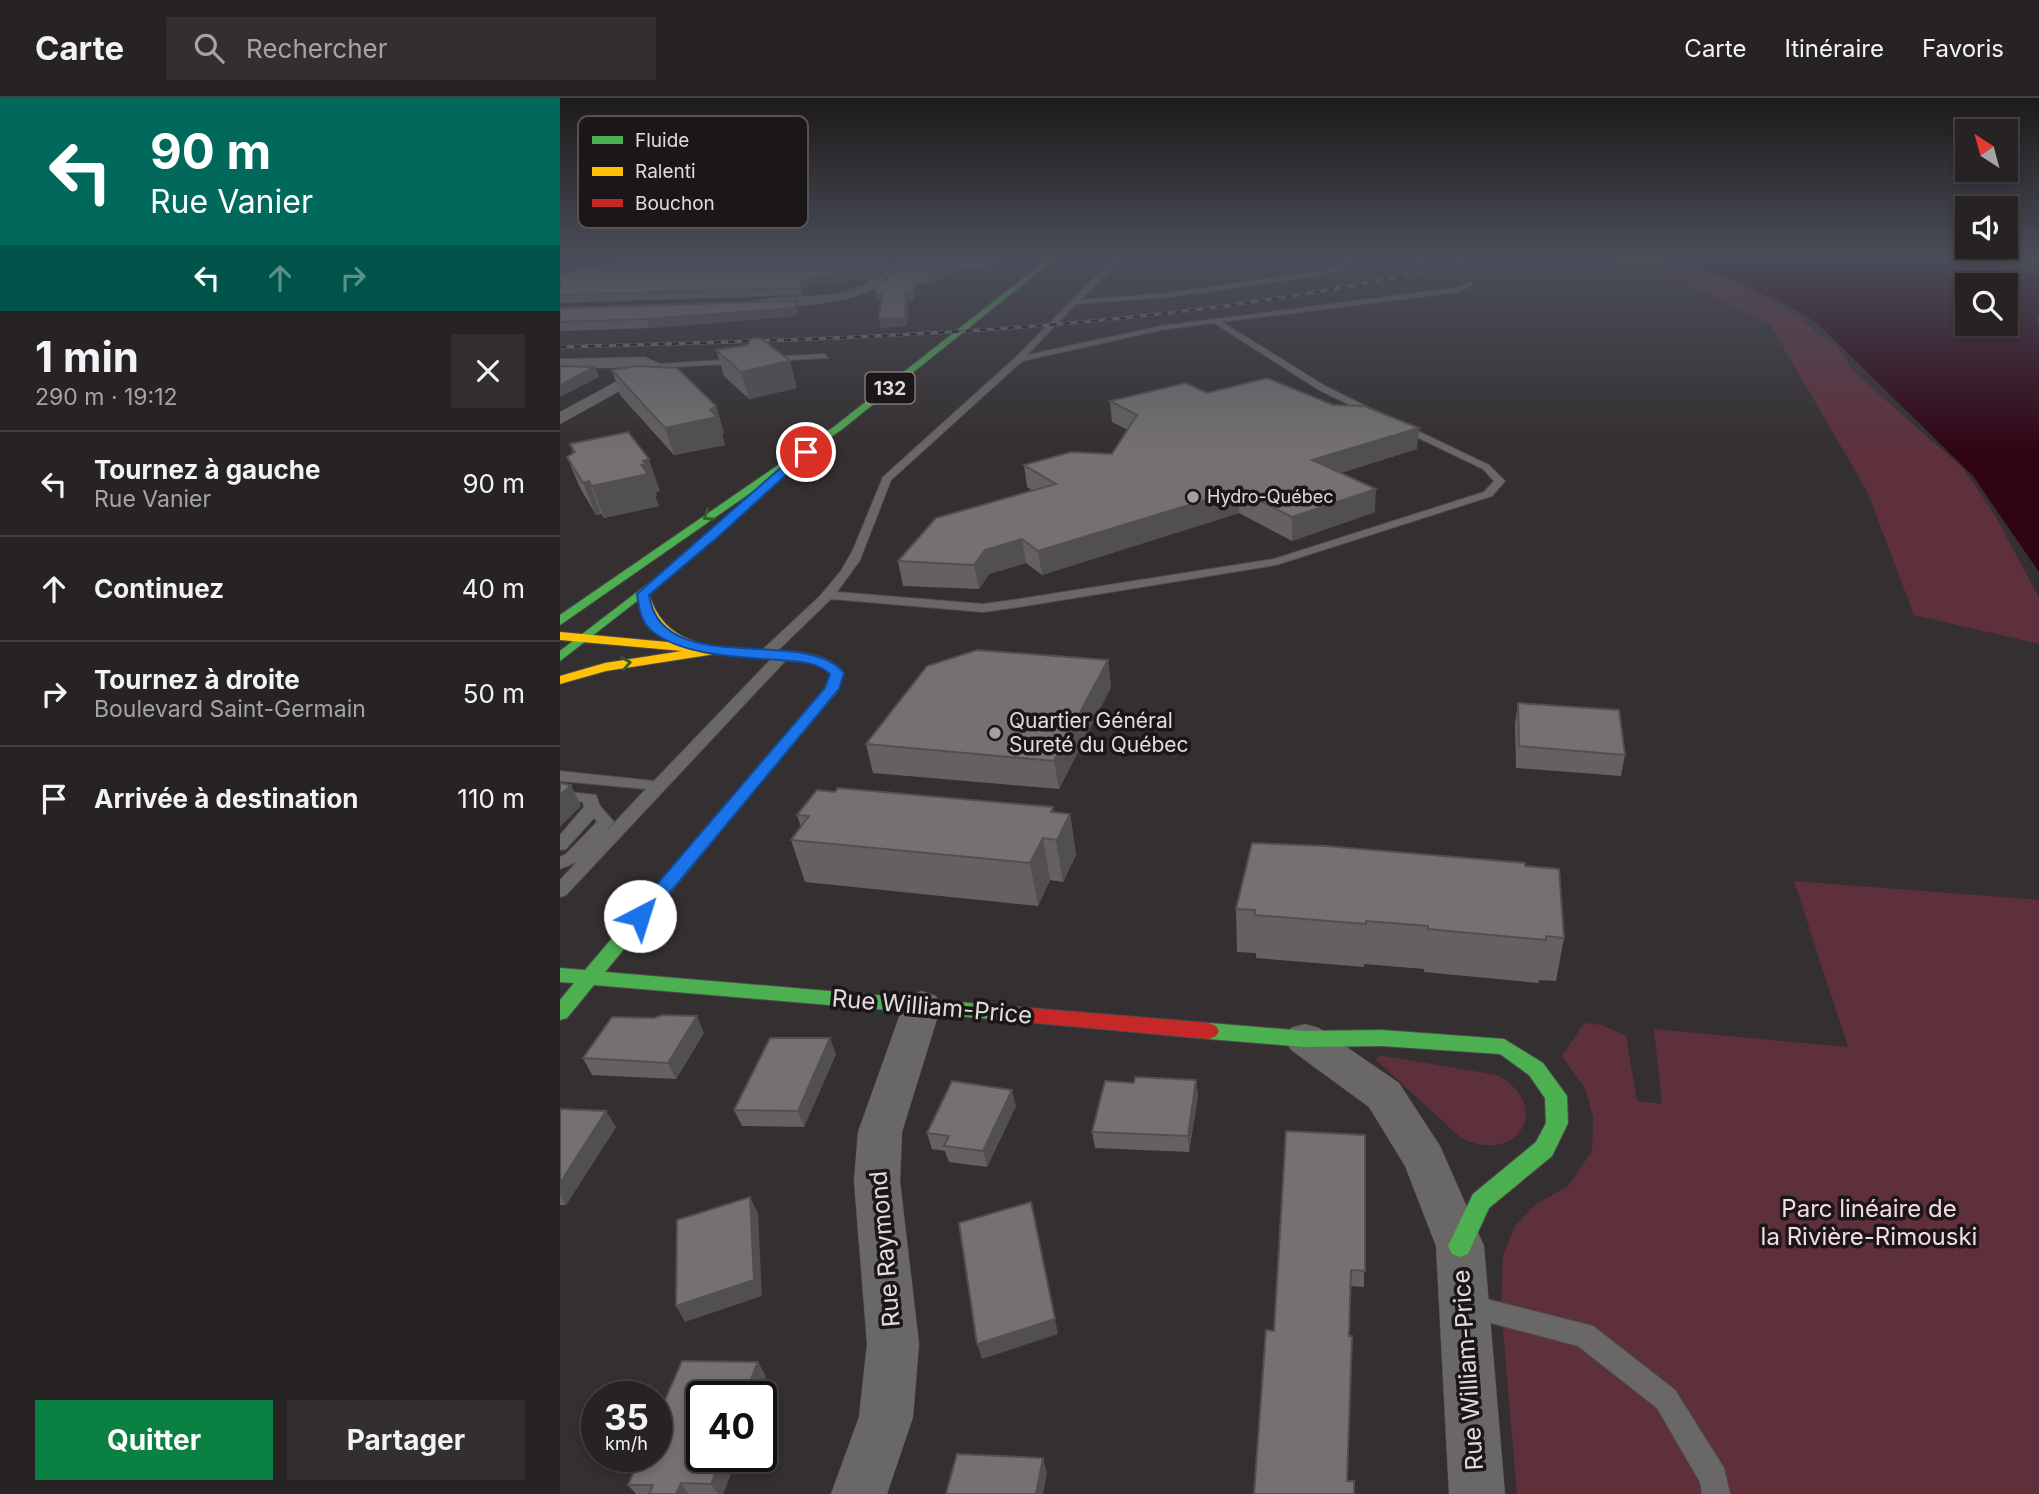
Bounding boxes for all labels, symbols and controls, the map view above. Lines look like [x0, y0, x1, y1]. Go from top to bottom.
search box [166, 17, 656, 80]
text: Carte [35, 28, 124, 68]
icon: search [190, 29, 228, 67]
text: Rechercher [246, 33, 388, 64]
text: Carte [1684, 34, 1746, 63]
text: Itinéraire [1784, 34, 1884, 63]
text: Favoris [1922, 34, 2004, 63]
legend [578, 116, 808, 228]
north arrow [1955, 119, 2018, 182]
map controls [1955, 119, 2018, 336]
text: 90 m [150, 122, 271, 181]
icon: left [35, 126, 126, 217]
text: Fluide [635, 129, 689, 152]
text: Ralenti [635, 160, 696, 183]
text: Rue Vanier [150, 182, 313, 221]
text: Bouchon [635, 192, 715, 215]
button: sound [1955, 196, 2018, 259]
icon: left [188, 259, 226, 297]
icon: ahead [261, 259, 299, 297]
icon: right [334, 259, 372, 297]
button: search [1955, 273, 2018, 336]
text: 1 min [35, 331, 139, 382]
button: close [451, 334, 525, 408]
road number: 132 [866, 372, 914, 404]
text: 290 m · 19:12 [35, 383, 178, 411]
pin [776, 422, 836, 482]
icon: arrive [787, 433, 825, 471]
text: Tournez à gauche [94, 454, 320, 485]
icon: left [35, 465, 73, 503]
text: 90 m [462, 468, 525, 499]
text: Rue Vanier [94, 485, 211, 513]
place label: Hydro-Québec [1207, 486, 1334, 507]
marker: Hydro-Québec [1185, 489, 1201, 505]
one-way arrow [703, 508, 716, 520]
icon: ahead [35, 570, 73, 608]
text: Continuez [94, 573, 224, 604]
text: 40 m [462, 573, 525, 604]
one-way arrow [620, 656, 632, 671]
text: Tournez à droite [94, 664, 300, 695]
icon: right [35, 675, 73, 713]
text: 50 m [463, 678, 525, 709]
text: Boulevard Saint-Germain [94, 695, 366, 723]
place label: Quartier Général Sureté du Québec [1009, 708, 1189, 757]
marker: Quartier Général Sureté du Québec [987, 725, 1003, 741]
icon: arrive [35, 780, 73, 818]
text: Arrivée à destination [94, 783, 359, 814]
text: 110 m [457, 783, 525, 814]
position arrow [603, 879, 677, 953]
street label: Rue William-Price [831, 983, 1033, 1030]
street label: Rue Raymond [863, 1170, 906, 1328]
park label: Parc linéaire de la Rivière-Rimouski [1761, 1194, 1977, 1251]
street label: Rue William-Price [1446, 1269, 1489, 1471]
speed limit sign: 40 [686, 1381, 777, 1472]
text: 35 [604, 1396, 649, 1438]
button: Quitter [35, 1400, 273, 1480]
button: Partager [287, 1400, 525, 1480]
text: km/h [605, 1433, 648, 1454]

